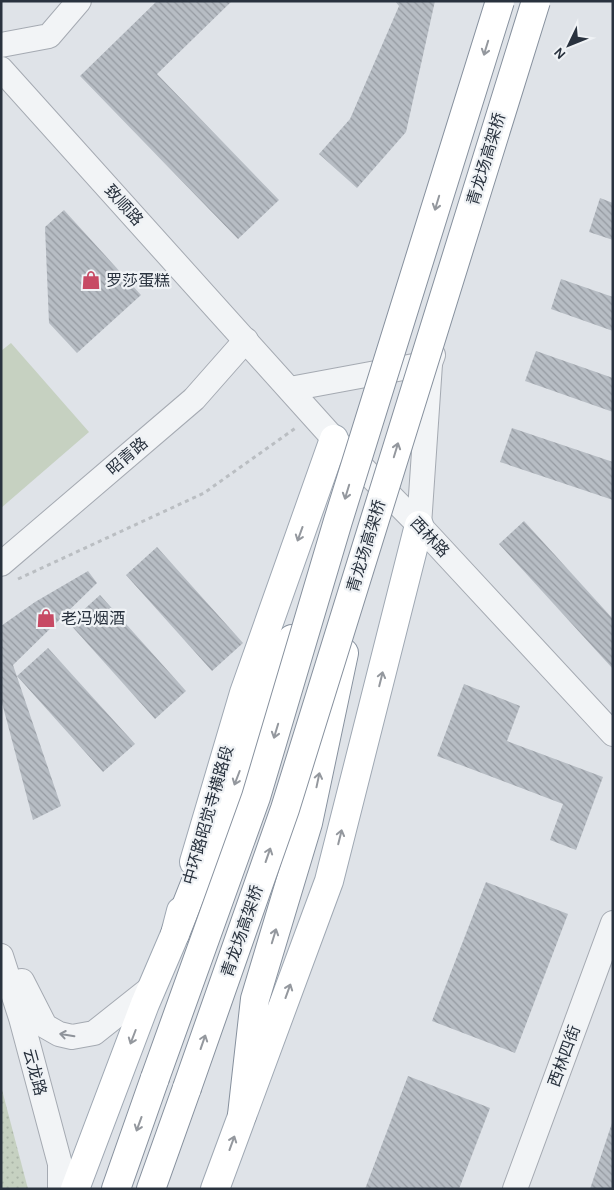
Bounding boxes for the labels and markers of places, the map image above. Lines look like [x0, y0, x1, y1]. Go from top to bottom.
shop icon: 罗莎蛋糕 [80, 269, 102, 291]
place label: 罗莎蛋糕 [106, 271, 170, 290]
shop icon: 老冯烟酒 [35, 607, 57, 629]
place label: 老冯烟酒 [61, 609, 125, 628]

